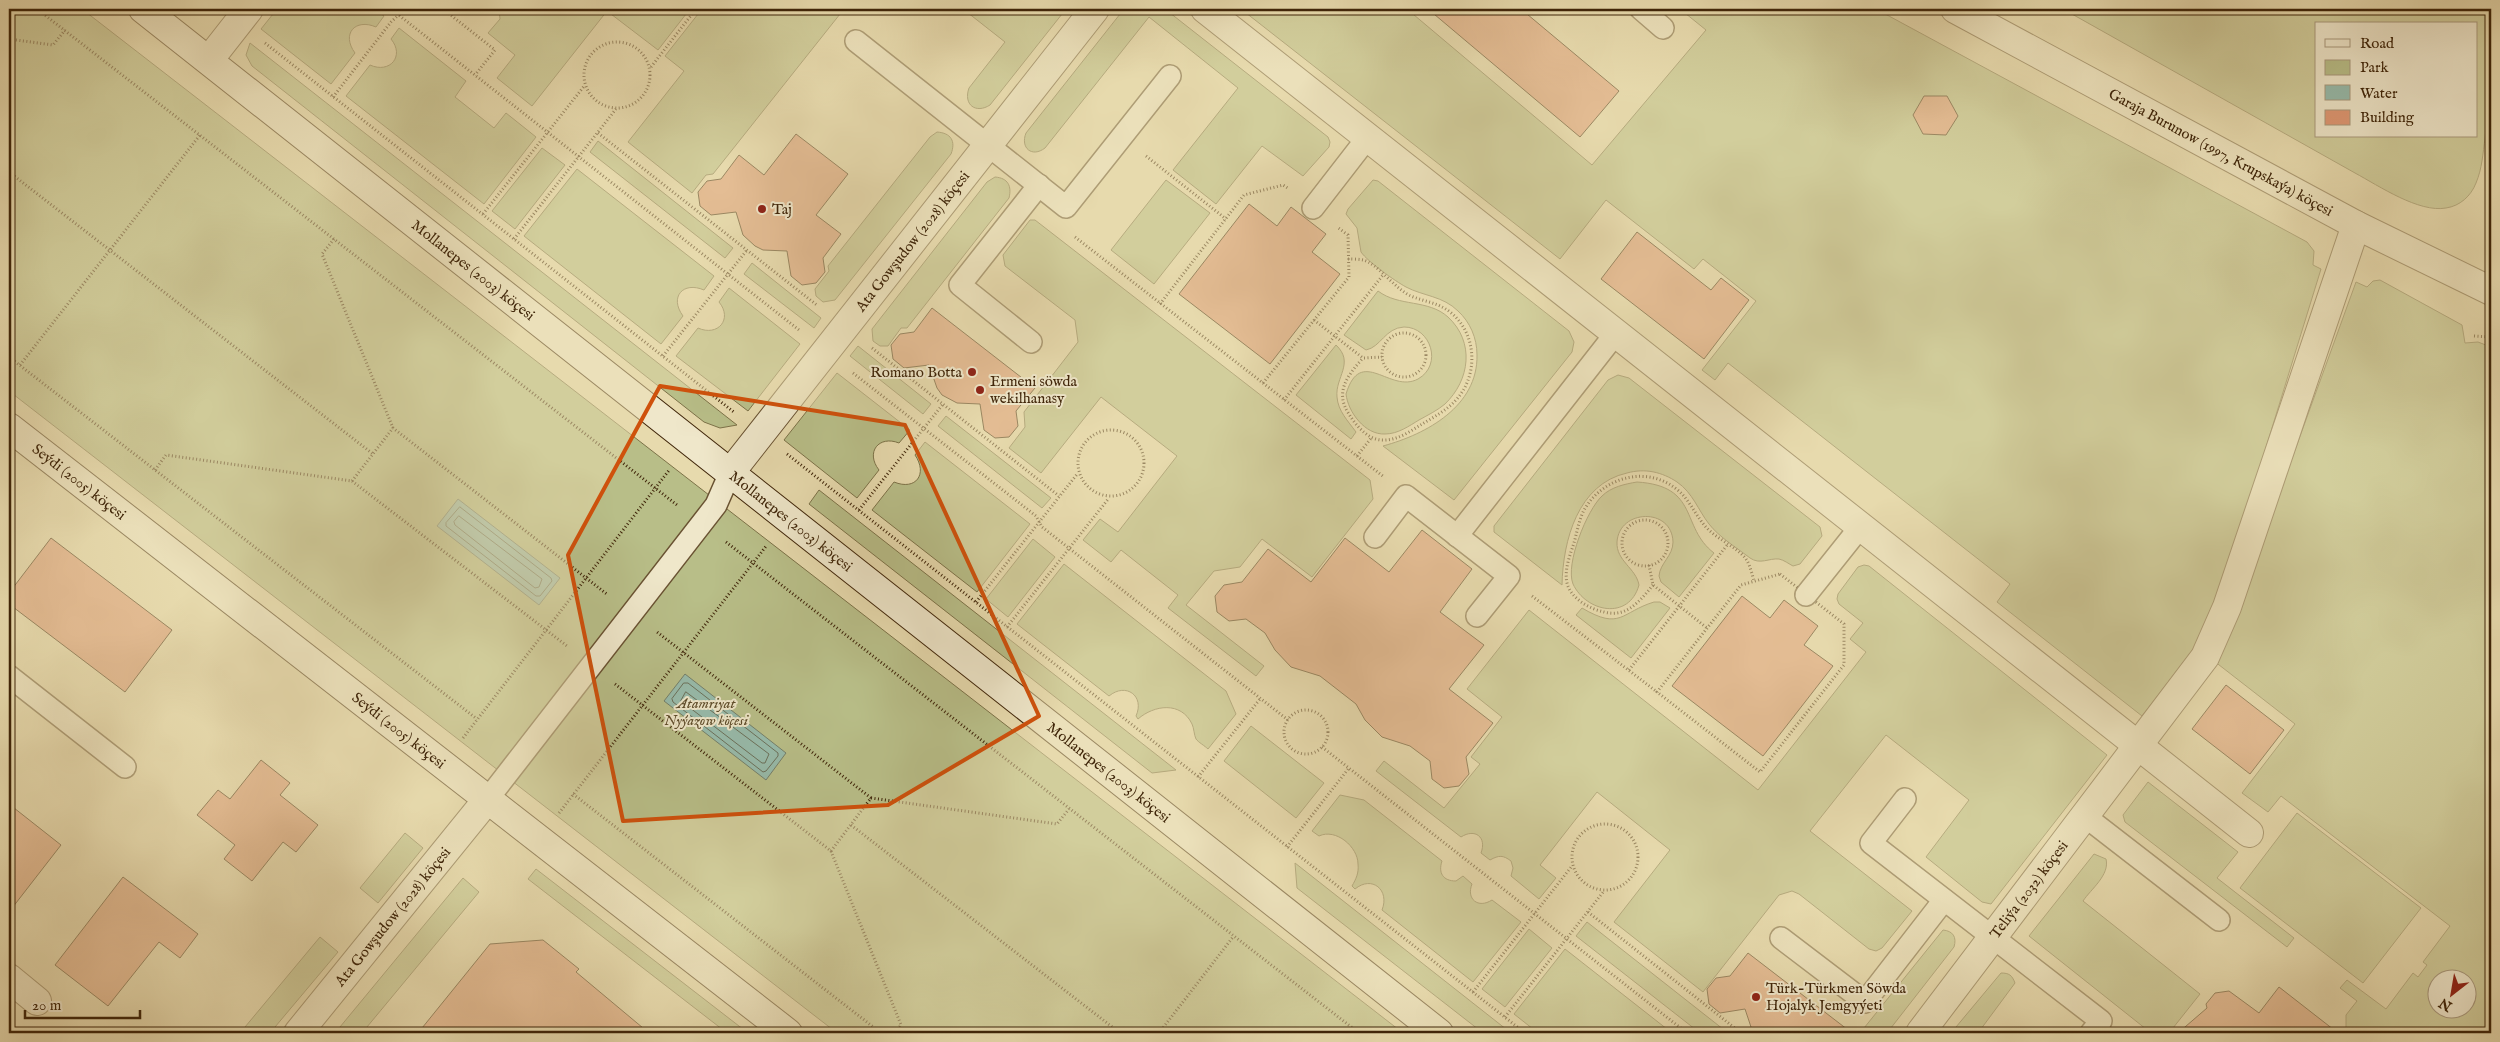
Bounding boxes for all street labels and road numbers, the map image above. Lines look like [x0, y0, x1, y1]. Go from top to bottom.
street label: Garaja Burunow (1997, Krupskaýa) köçesi [2105, 84, 2336, 221]
street label: Ata Gowşudow (2028) köçesi [851, 167, 974, 316]
street label: Mollanepes (2003) köçesi [407, 216, 539, 325]
street label: Seýdi (2005) köçesi [28, 440, 130, 524]
street label: Mollanepes (2003) köçesi [725, 467, 856, 576]
street label: Seýdi (2005) köçesi [348, 688, 449, 773]
street label: Mollanepes (2003) köçesi [1043, 718, 1174, 827]
street label: Teliýa (2032) köçesi [1986, 837, 2072, 943]
street label: Ata Gowşudow (2028) köçesi [330, 843, 455, 991]

